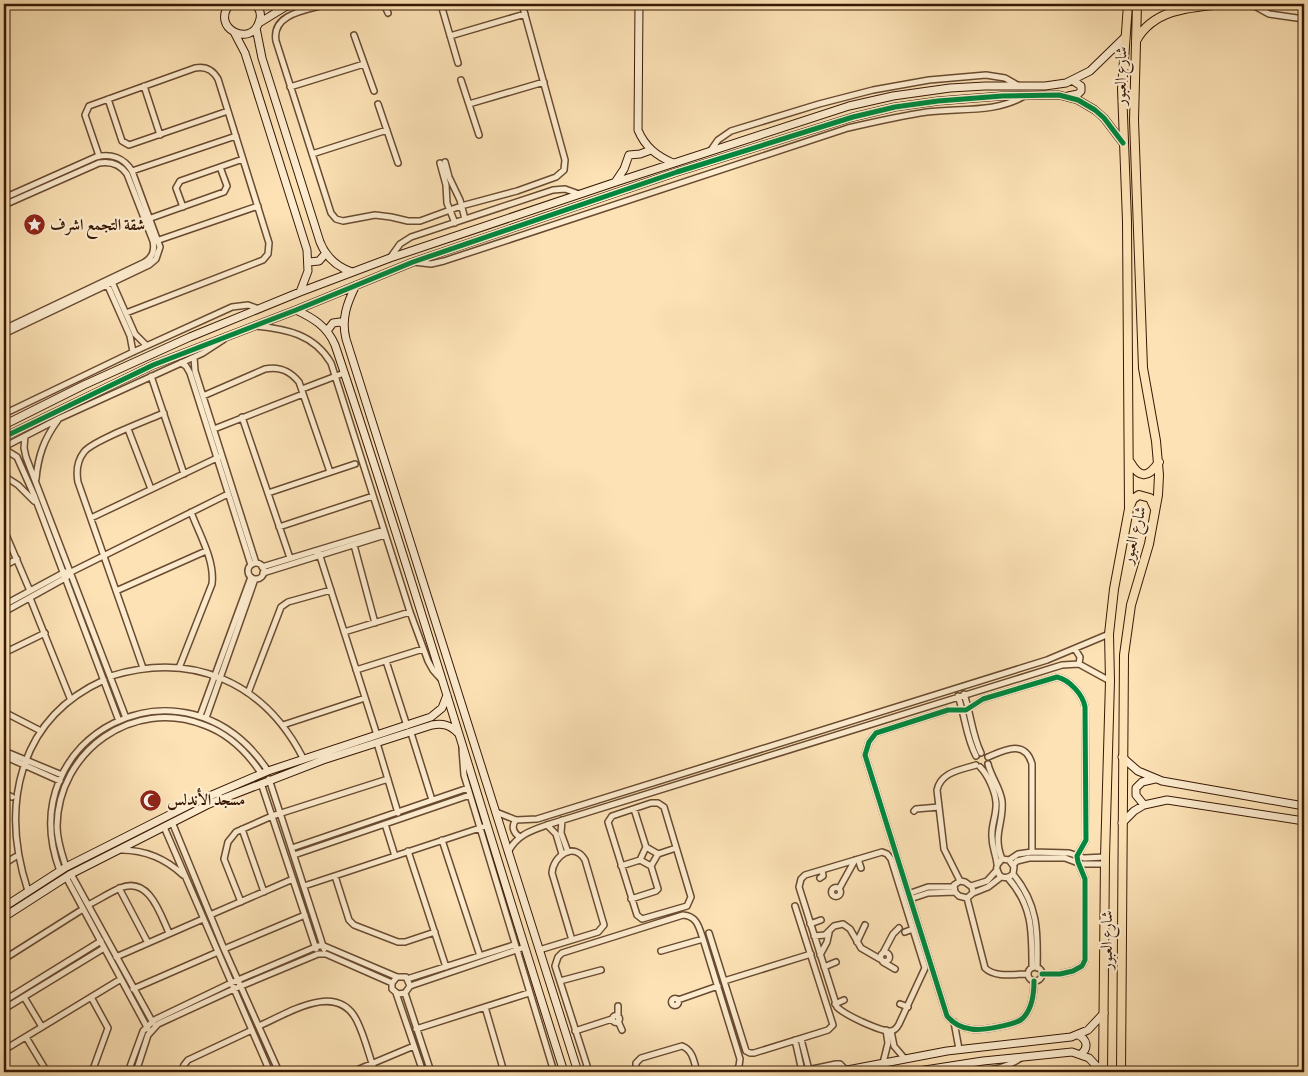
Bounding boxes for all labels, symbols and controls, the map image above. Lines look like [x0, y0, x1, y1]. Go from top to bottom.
street label: شارع العبور [1110, 46, 1135, 108]
place icon: شقة التجمع اشرف [22, 213, 46, 237]
place label: شقة التجمع اشرف [50, 215, 145, 240]
street label: شارع العبور [1117, 504, 1154, 569]
mosque icon: مسجد الأندلس [139, 788, 163, 812]
place label: مسجد الأندلس [167, 788, 245, 811]
street label: شارع العبور [1097, 910, 1120, 972]

